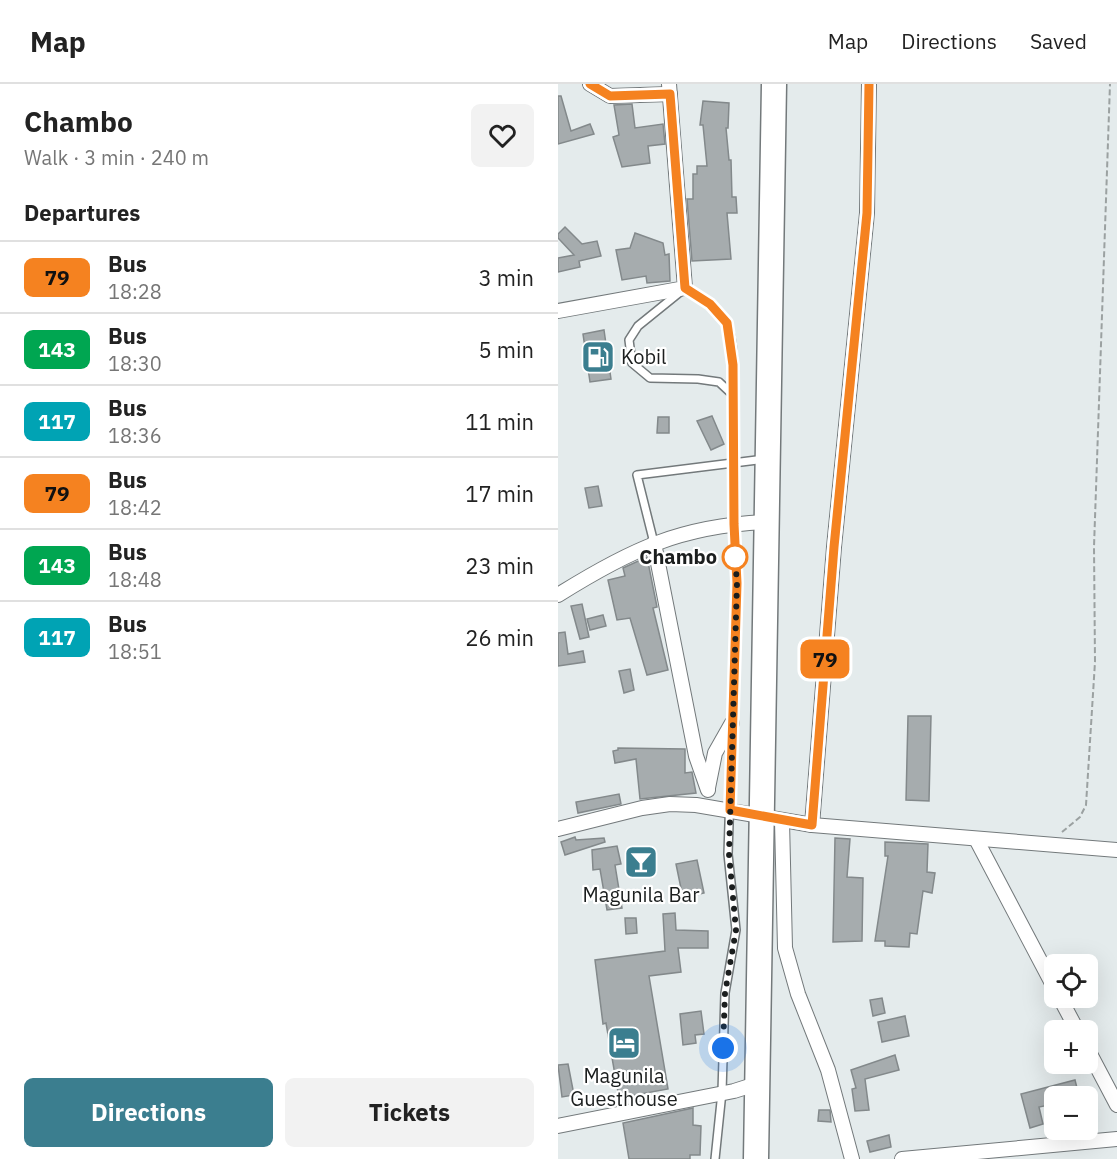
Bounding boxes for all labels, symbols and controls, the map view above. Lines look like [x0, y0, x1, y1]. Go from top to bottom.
text: Map [30, 23, 86, 60]
text: Map [828, 27, 868, 55]
text: Directions [901, 27, 997, 55]
text: Saved [1030, 27, 1087, 55]
text: Chambo [24, 103, 133, 140]
button: heart [471, 104, 534, 167]
text: Walk · 3 min · 240 m [24, 144, 209, 171]
text: Departures [24, 198, 140, 227]
text: Bus [108, 249, 147, 278]
text: 79 [44, 263, 70, 291]
text: 3 min [478, 263, 534, 292]
text: 18:28 [108, 278, 162, 305]
text: Bus [108, 321, 147, 350]
text: 143 [38, 335, 76, 363]
text: 5 min [478, 335, 534, 364]
fuel station icon: Kobil [580, 339, 616, 375]
place label: Kobil [621, 343, 666, 370]
text: 18:30 [108, 350, 162, 377]
text: Bus [108, 393, 147, 422]
text: 117 [38, 407, 76, 435]
text: 11 min [465, 407, 534, 436]
text: 18:36 [108, 422, 162, 449]
text: Bus [108, 465, 147, 494]
text: 79 [44, 479, 70, 507]
text: 17 min [465, 479, 534, 508]
text: 18:42 [108, 494, 162, 521]
text: Bus [108, 537, 147, 566]
place label: Chambo [639, 543, 717, 570]
marker: Chambo [722, 544, 748, 570]
text: 143 [38, 551, 76, 579]
text: 23 min [465, 551, 534, 580]
text: 18:48 [108, 566, 162, 593]
text: Bus [108, 609, 147, 638]
text: 117 [38, 623, 76, 651]
text: 26 min [465, 623, 534, 652]
text: 18:51 [108, 638, 162, 665]
line badge: 79 [798, 640, 852, 678]
text: 79 [812, 645, 838, 673]
bar icon: Magunila Bar [623, 844, 659, 880]
place label: Magunila Bar [582, 881, 700, 908]
map controls [1044, 954, 1098, 1140]
button: locate [1044, 954, 1098, 1008]
button: + [1044, 1020, 1098, 1074]
hotel icon: Magunila Guesthouse [606, 1025, 642, 1061]
your location [708, 1033, 738, 1063]
place label: Magunila Guesthouse [570, 1062, 678, 1112]
button: Directions [24, 1078, 273, 1147]
button: Tickets [285, 1078, 534, 1147]
button: − [1044, 1086, 1098, 1140]

